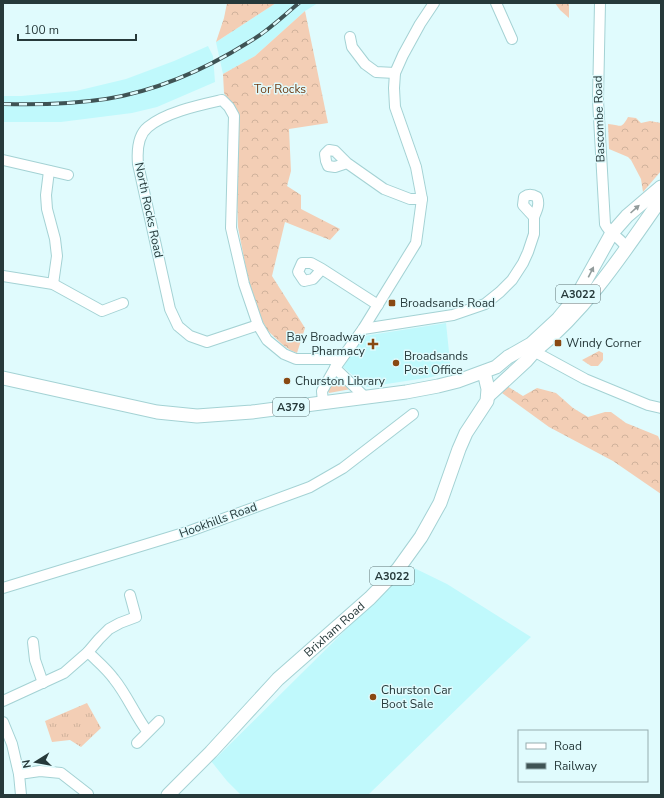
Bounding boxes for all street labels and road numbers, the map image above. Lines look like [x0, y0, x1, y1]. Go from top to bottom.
street label: Bascombe Road [589, 75, 609, 163]
street label: North Rocks Road [131, 161, 167, 259]
road number: A3022 [556, 285, 600, 303]
road number: A379 [273, 398, 309, 416]
street label: Hookhills Road [177, 498, 259, 542]
road number: A3022 [370, 567, 414, 585]
street label: Brixham Road [301, 598, 368, 661]

